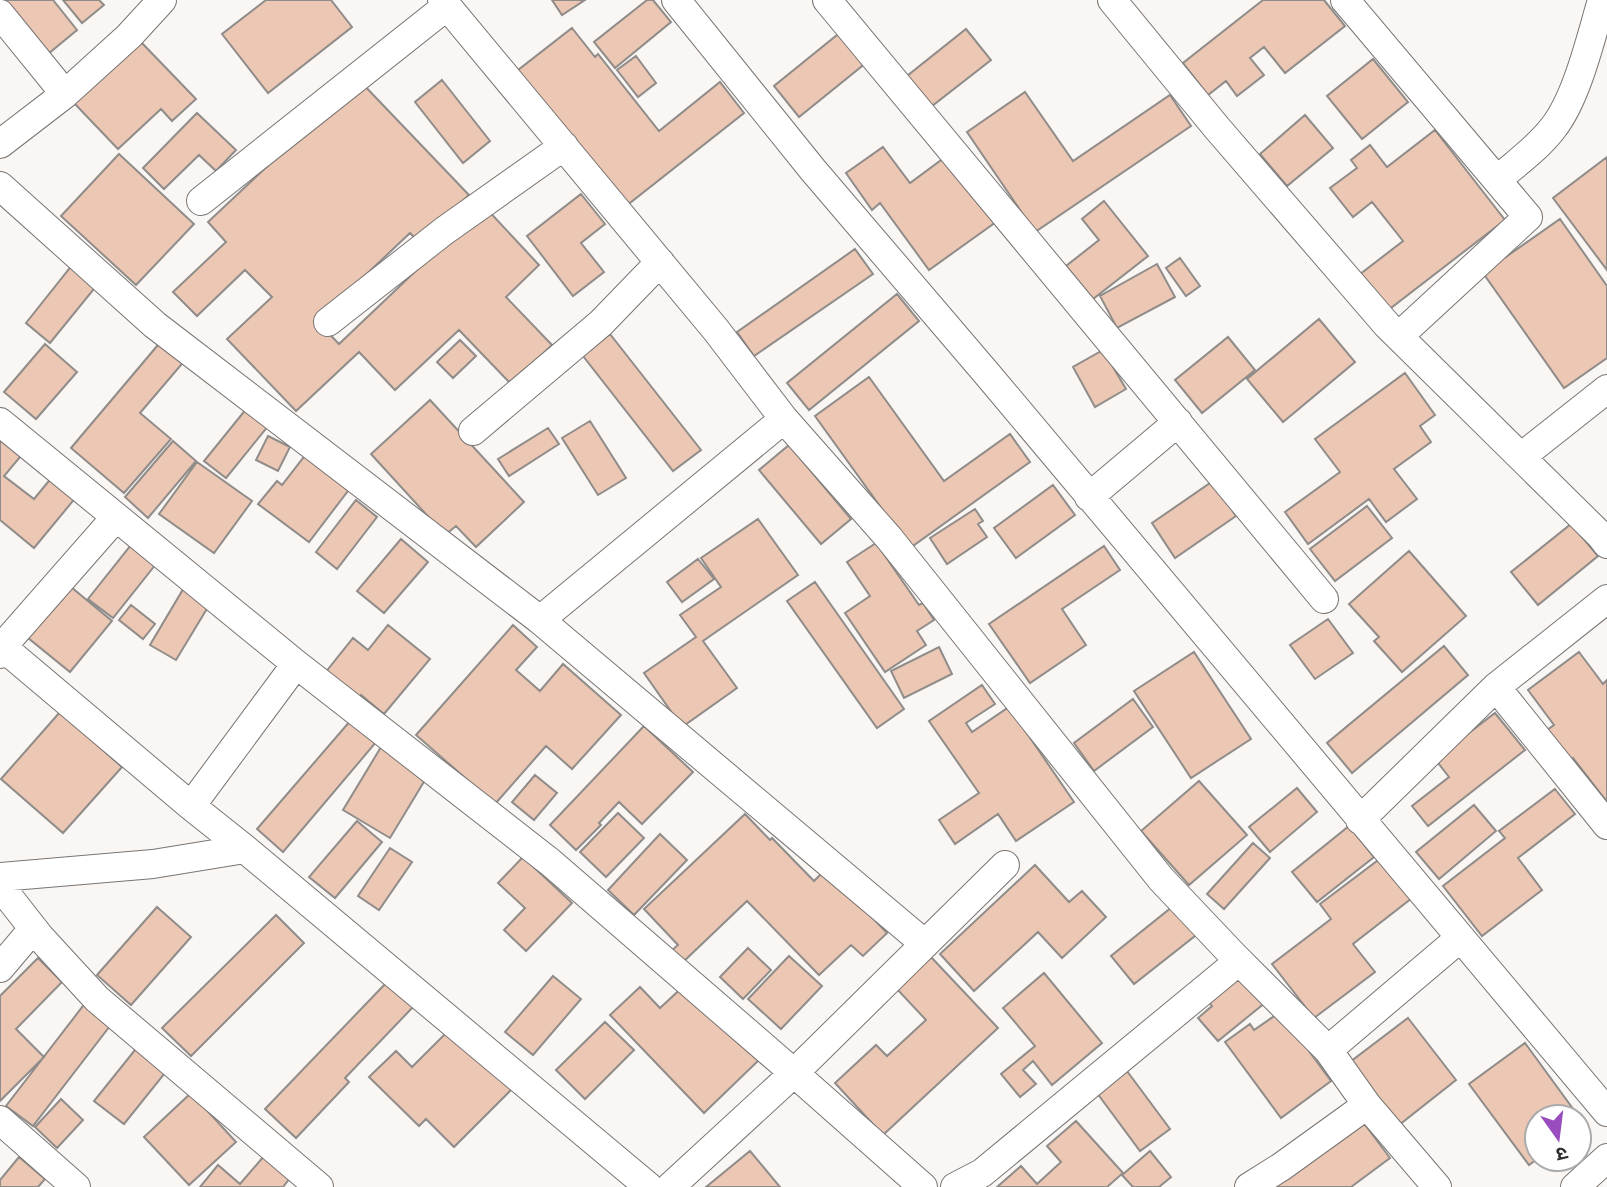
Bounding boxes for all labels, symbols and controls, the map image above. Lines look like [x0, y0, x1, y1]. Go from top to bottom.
north arrow [1523, 1103, 1593, 1173]
text: उ [1553, 1142, 1570, 1166]

